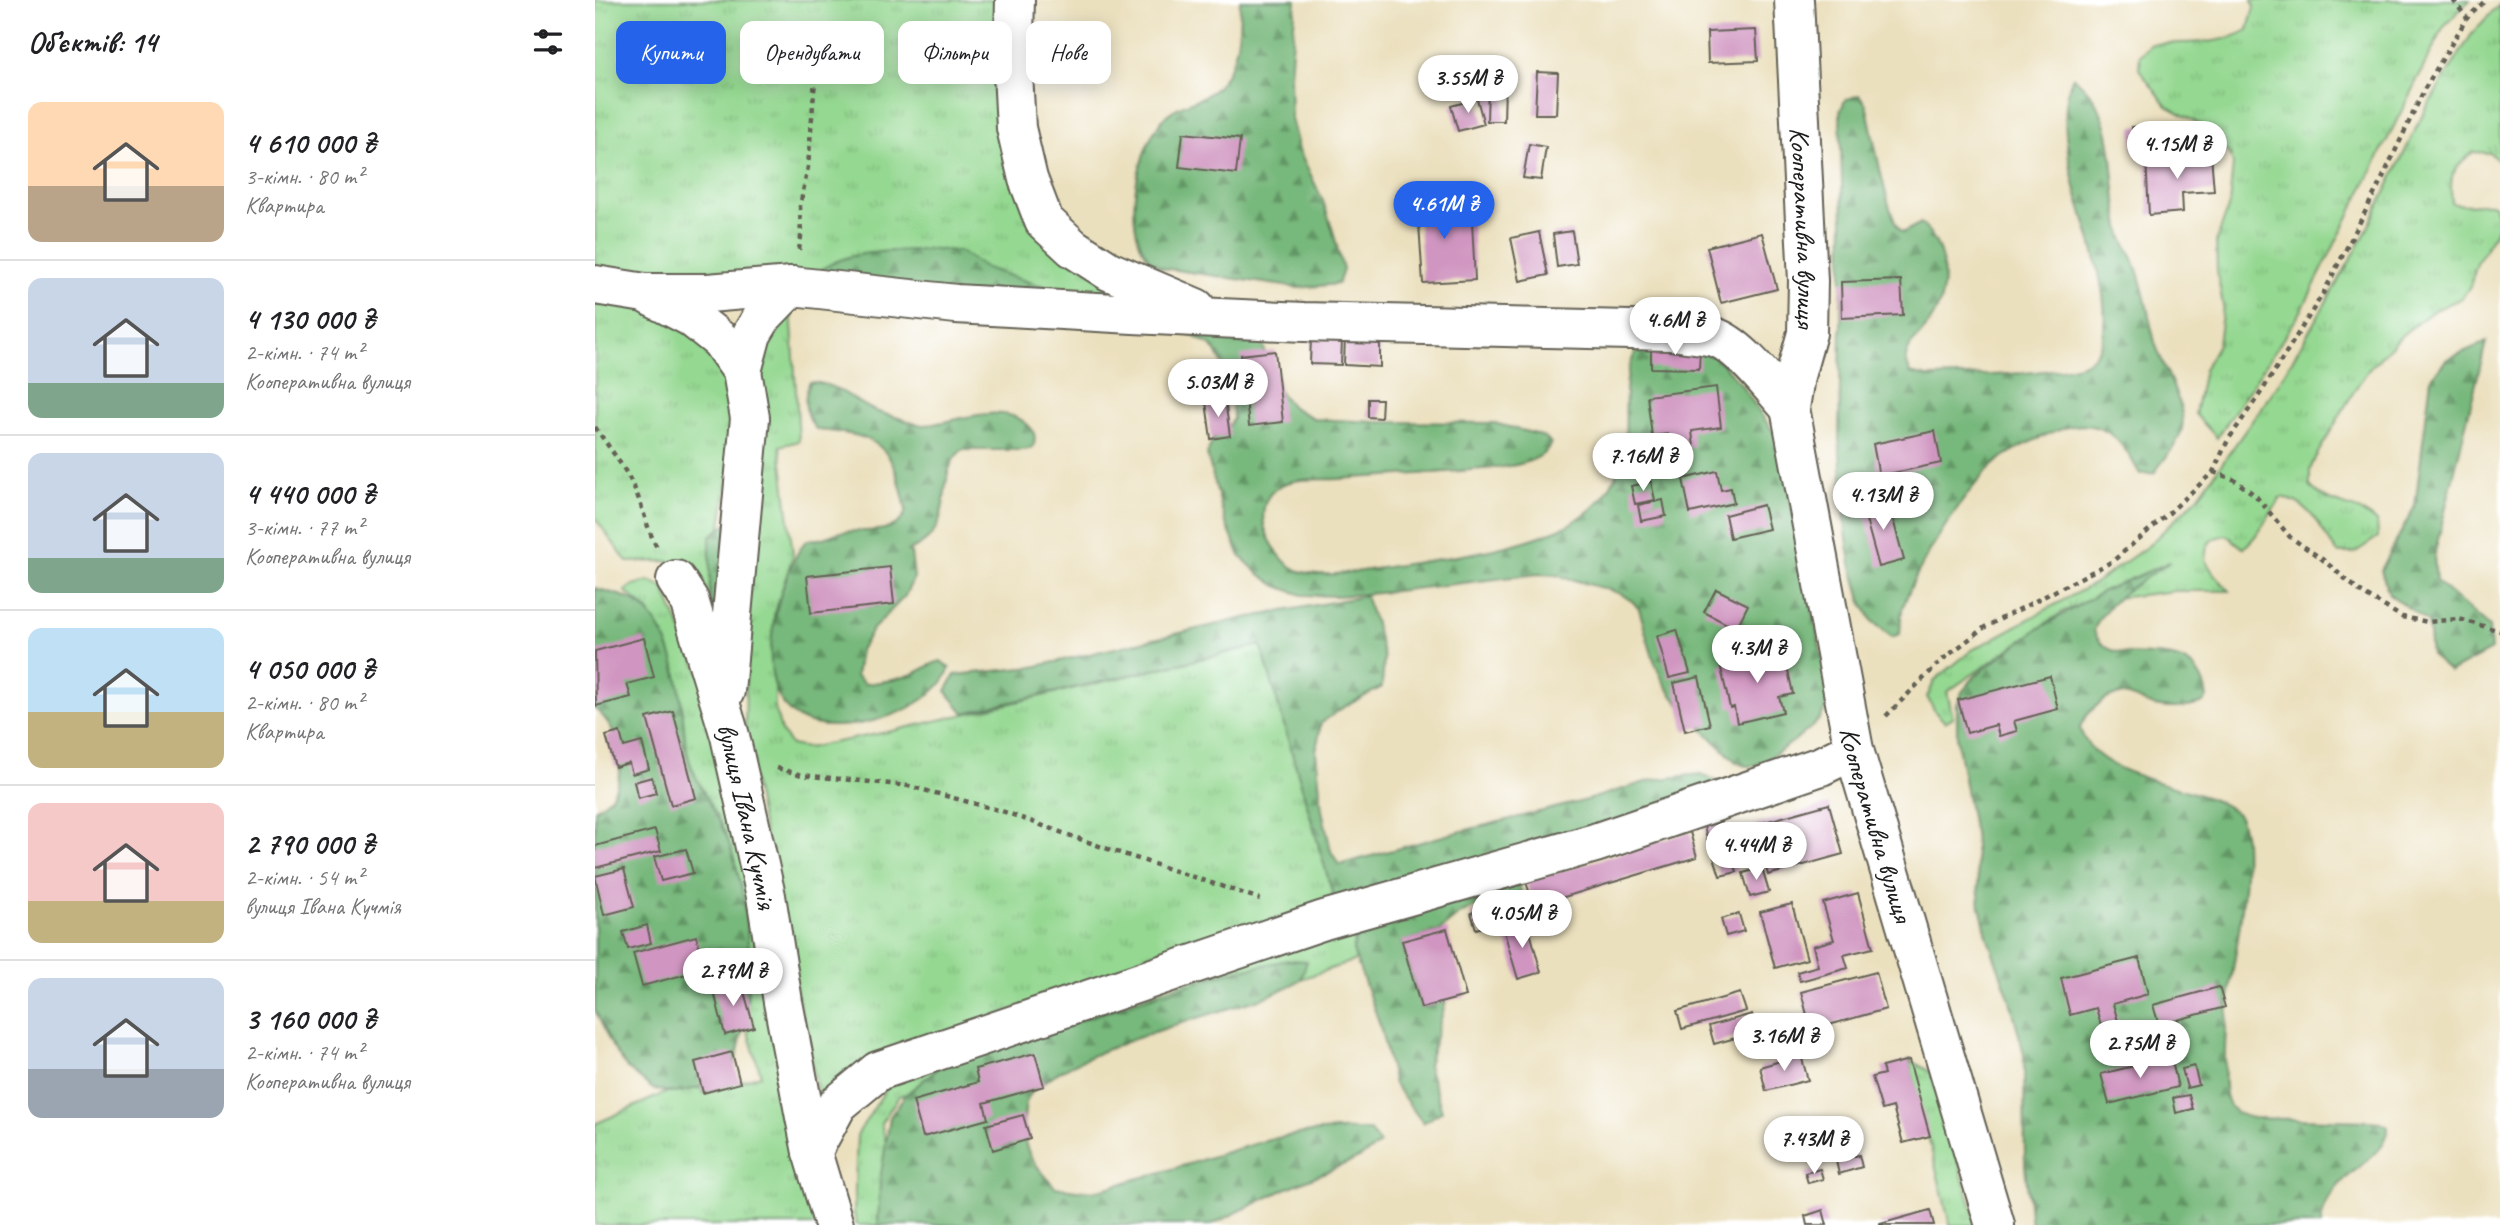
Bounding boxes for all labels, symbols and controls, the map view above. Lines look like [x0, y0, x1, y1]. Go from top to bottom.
chip: Купити [616, 21, 726, 84]
chip: Орендувати [740, 21, 884, 84]
chip: Фільтри [898, 21, 1012, 84]
chip: Нове [1026, 21, 1111, 84]
text: Об’єктів: 14 [28, 23, 157, 61]
icon: filters [529, 23, 567, 61]
pin: 3.55M ₴ [1403, 55, 1533, 115]
text: 3.55M ₴ [1434, 63, 1502, 92]
pin: 4.15M ₴ [2112, 122, 2242, 181]
text: 4 610 000 ₴ [245, 124, 376, 162]
street label: Кооперативна вулиця [1782, 127, 1825, 331]
text: 4.15M ₴ [2143, 129, 2211, 158]
icon: home [84, 130, 168, 214]
text: 3-кімн. · 80 m² [245, 162, 363, 191]
pin: 4.61M ₴ [1379, 182, 1509, 241]
text: 4.61M ₴ [1410, 189, 1478, 218]
text: Квартира [245, 191, 323, 220]
pin: 4.6M ₴ [1618, 298, 1732, 357]
text: 4 130 000 ₴ [245, 300, 375, 338]
text: 4.6M ₴ [1646, 305, 1704, 334]
icon: home [84, 306, 168, 390]
text: 2-кімн. · 74 m² [245, 338, 363, 367]
pin: 5.03M ₴ [1153, 360, 1283, 419]
text: Кооперативна вулиця [245, 367, 410, 396]
text: 5.03M ₴ [1184, 367, 1252, 396]
pin: 7.16M ₴ [1578, 434, 1708, 493]
text: 7.16M ₴ [1609, 441, 1677, 470]
pin: 4.13M ₴ [1818, 472, 1948, 532]
text: 4 440 000 ₴ [245, 475, 375, 513]
text: 4.13M ₴ [1849, 480, 1917, 509]
icon: home [84, 481, 168, 565]
text: 3-кімн. · 77 m² [245, 513, 363, 542]
text: Кооперативна вулиця [245, 542, 410, 571]
pin: 4.3M ₴ [1700, 626, 1814, 685]
text: 4.3M ₴ [1728, 633, 1786, 662]
text: 4 050 000 ₴ [245, 650, 375, 688]
icon: home [84, 656, 168, 740]
text: 2-кімн. · 80 m² [245, 688, 363, 717]
text: Квартира [245, 717, 323, 746]
street label: вулиця Івана Кучмія [709, 719, 785, 913]
street label: Кооперативна вулиця [1832, 724, 1922, 928]
pin: 4.44M ₴ [1691, 822, 1821, 882]
text: 2 790 000 ₴ [245, 825, 375, 863]
text: 4.44M ₴ [1722, 830, 1790, 859]
icon: home [84, 831, 168, 915]
text: 2-кімн. · 54 m² [245, 863, 363, 892]
pin: 4.05M ₴ [1457, 890, 1587, 950]
text: вулиця Івана Кучмія [245, 892, 401, 921]
text: 4.05M ₴ [1488, 898, 1556, 927]
pin: 2.79M ₴ [668, 948, 798, 1008]
text: 2.79M ₴ [699, 956, 767, 985]
text: 3 160 000 ₴ [245, 1000, 376, 1038]
icon: home [84, 1006, 168, 1090]
pin: 3.16M ₴ [1719, 1014, 1849, 1073]
pin: 2.75M ₴ [2075, 1020, 2205, 1080]
text: 3.16M ₴ [1750, 1021, 1818, 1050]
text: 2.75M ₴ [2106, 1028, 2174, 1057]
text: 2-кімн. · 74 m² [245, 1038, 363, 1067]
text: Кооперативна вулиця [245, 1067, 410, 1096]
pin: 7.43M ₴ [1749, 1116, 1879, 1176]
text: 7.43M ₴ [1780, 1124, 1848, 1153]

